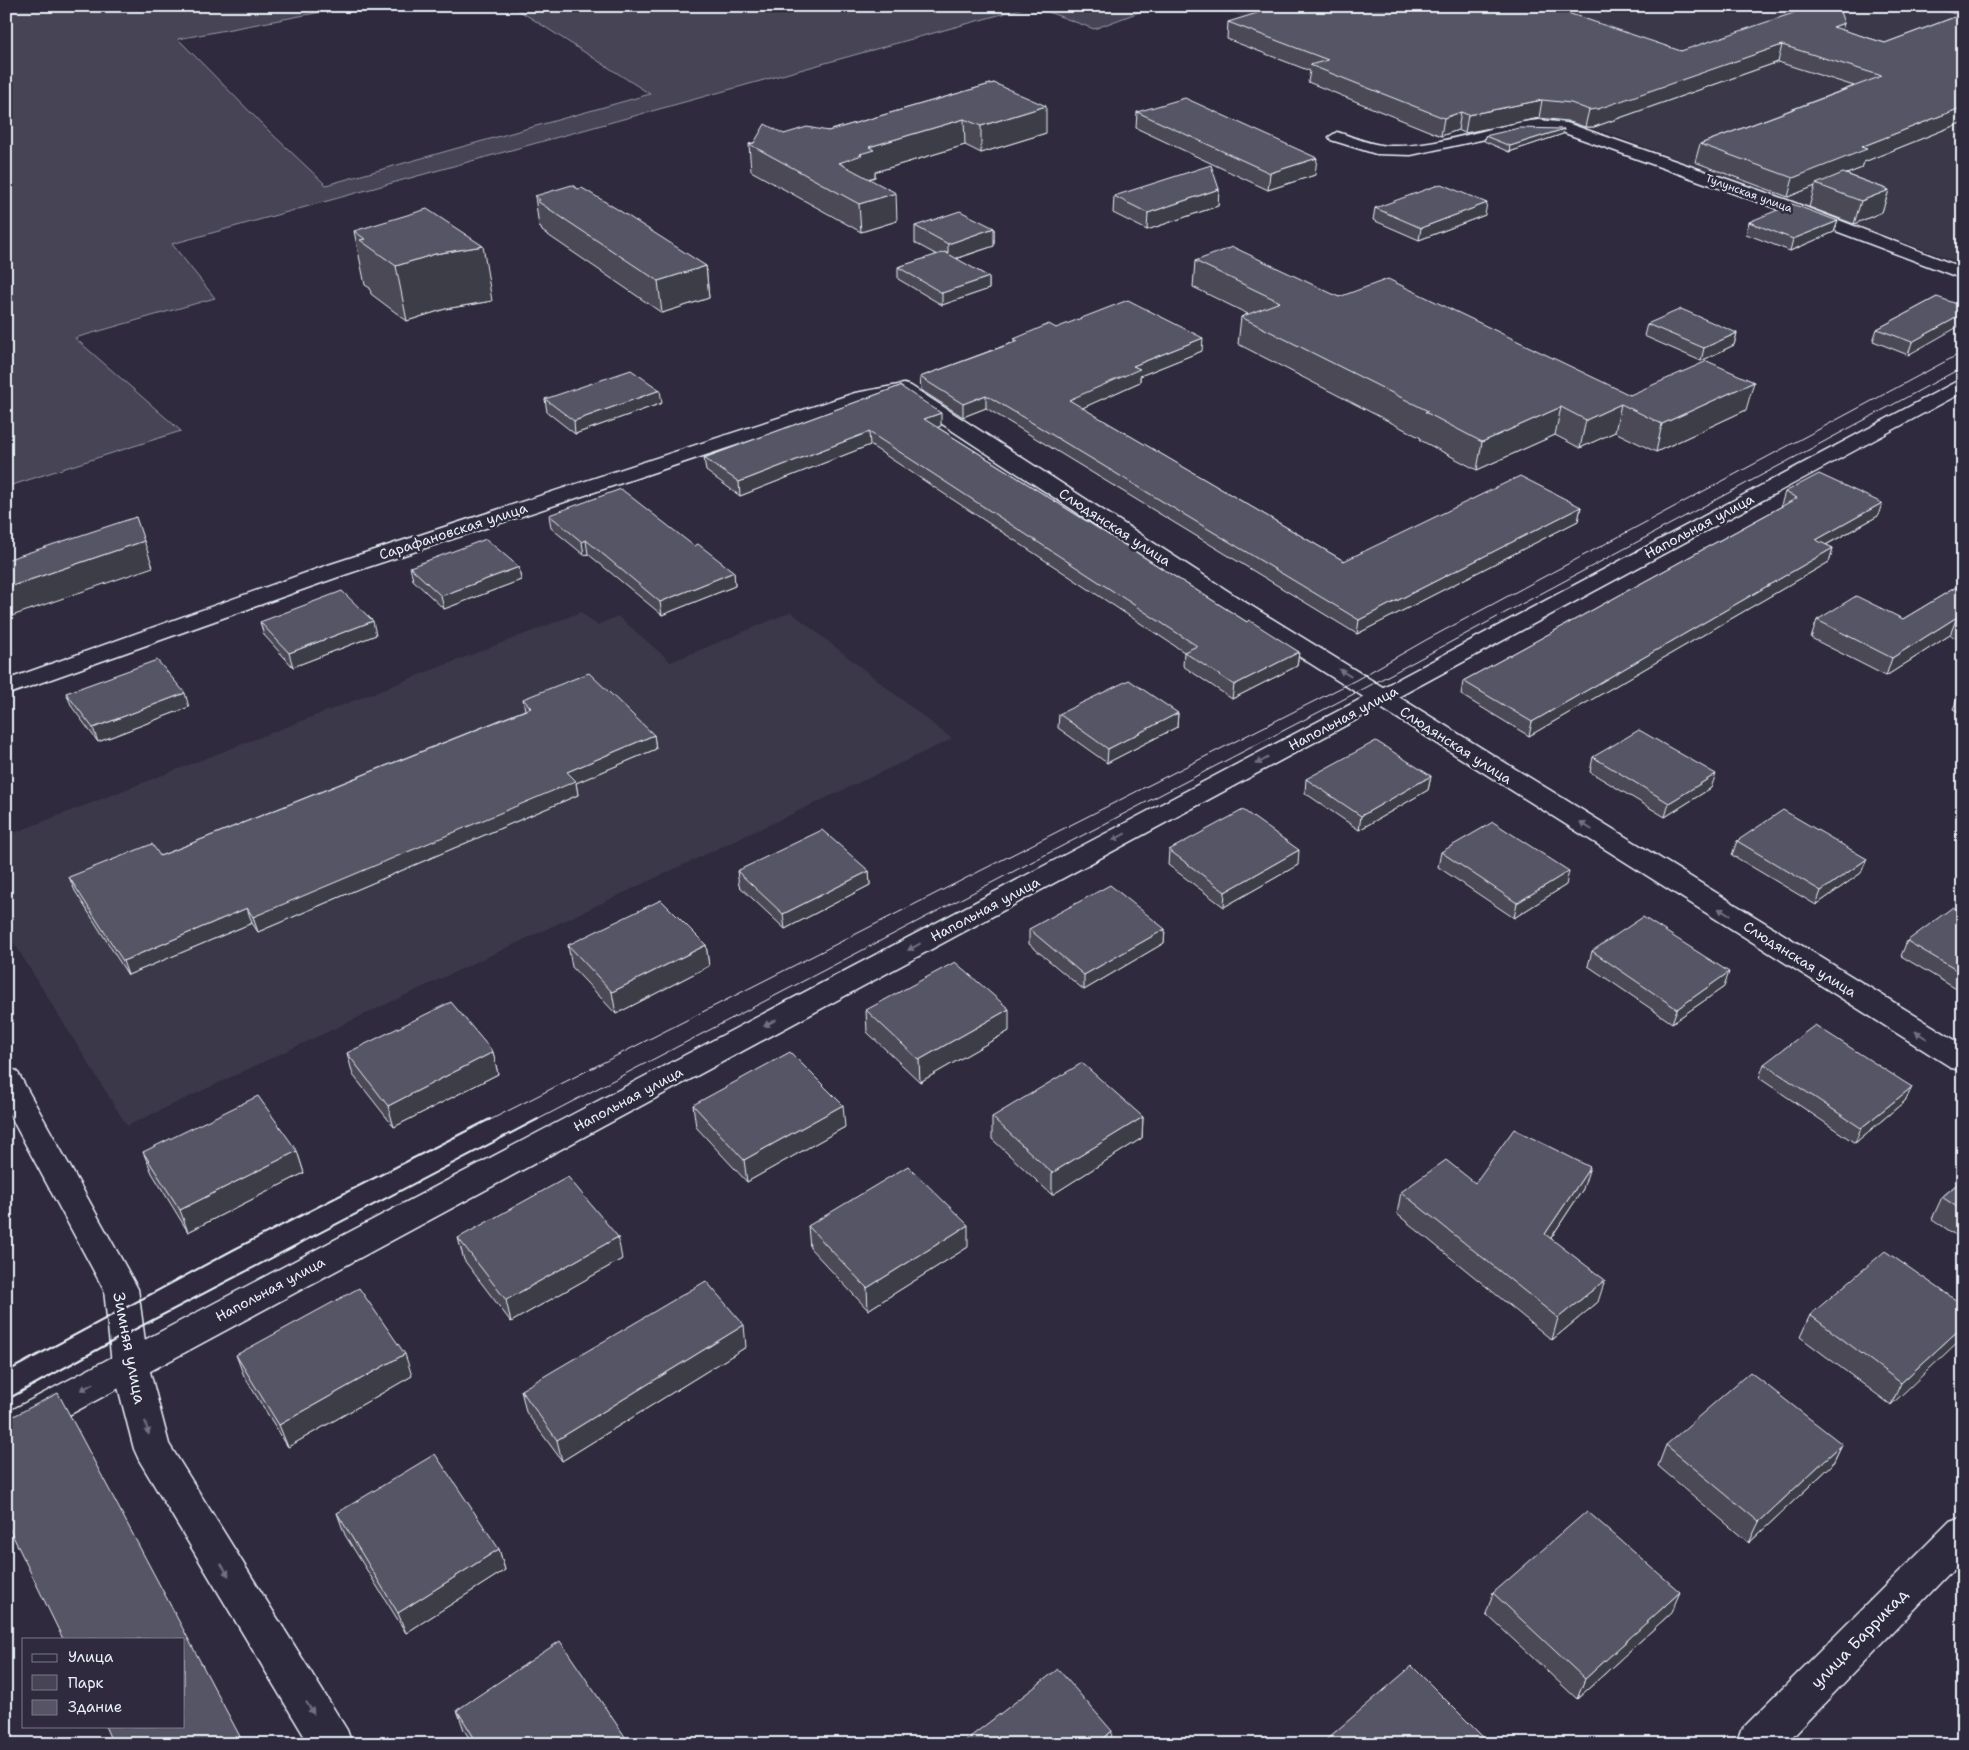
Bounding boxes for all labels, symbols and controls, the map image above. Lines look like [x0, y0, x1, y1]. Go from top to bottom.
street label: Тулунская улица [1703, 171, 1795, 216]
street label: Слюдянская улица [1056, 484, 1175, 570]
street label: Напольная улица [1641, 489, 1757, 562]
street label: Сарафановская улица [377, 498, 530, 563]
one-way arrow [1339, 669, 1352, 678]
street label: Напольная улица [1285, 681, 1401, 754]
street label: Слюдянская улица [1397, 702, 1516, 788]
one-way arrow [1255, 757, 1270, 765]
one-way arrow [1579, 822, 1592, 831]
one-way arrow [1112, 833, 1126, 842]
street label: Напольная улица [927, 872, 1043, 945]
one-way arrow [1717, 907, 1730, 917]
street label: Слюдянская улица [1740, 917, 1860, 1001]
one-way arrow [907, 942, 920, 951]
one-way arrow [763, 1019, 777, 1027]
one-way arrow [1915, 1030, 1928, 1039]
street label: Напольная улица [570, 1062, 686, 1135]
street label: Напольная улица [212, 1252, 328, 1325]
street label: Зимняя улица [108, 1291, 151, 1406]
one-way arrow [80, 1383, 94, 1391]
one-way arrow [143, 1421, 151, 1436]
one-way arrow [220, 1563, 229, 1576]
street label: улица Баррикад [1806, 1584, 1912, 1693]
legend [22, 1638, 185, 1728]
text: Улица [68, 1647, 114, 1667]
text: Парк [68, 1673, 104, 1693]
text: Здание [68, 1697, 122, 1717]
one-way arrow [306, 1701, 315, 1714]

